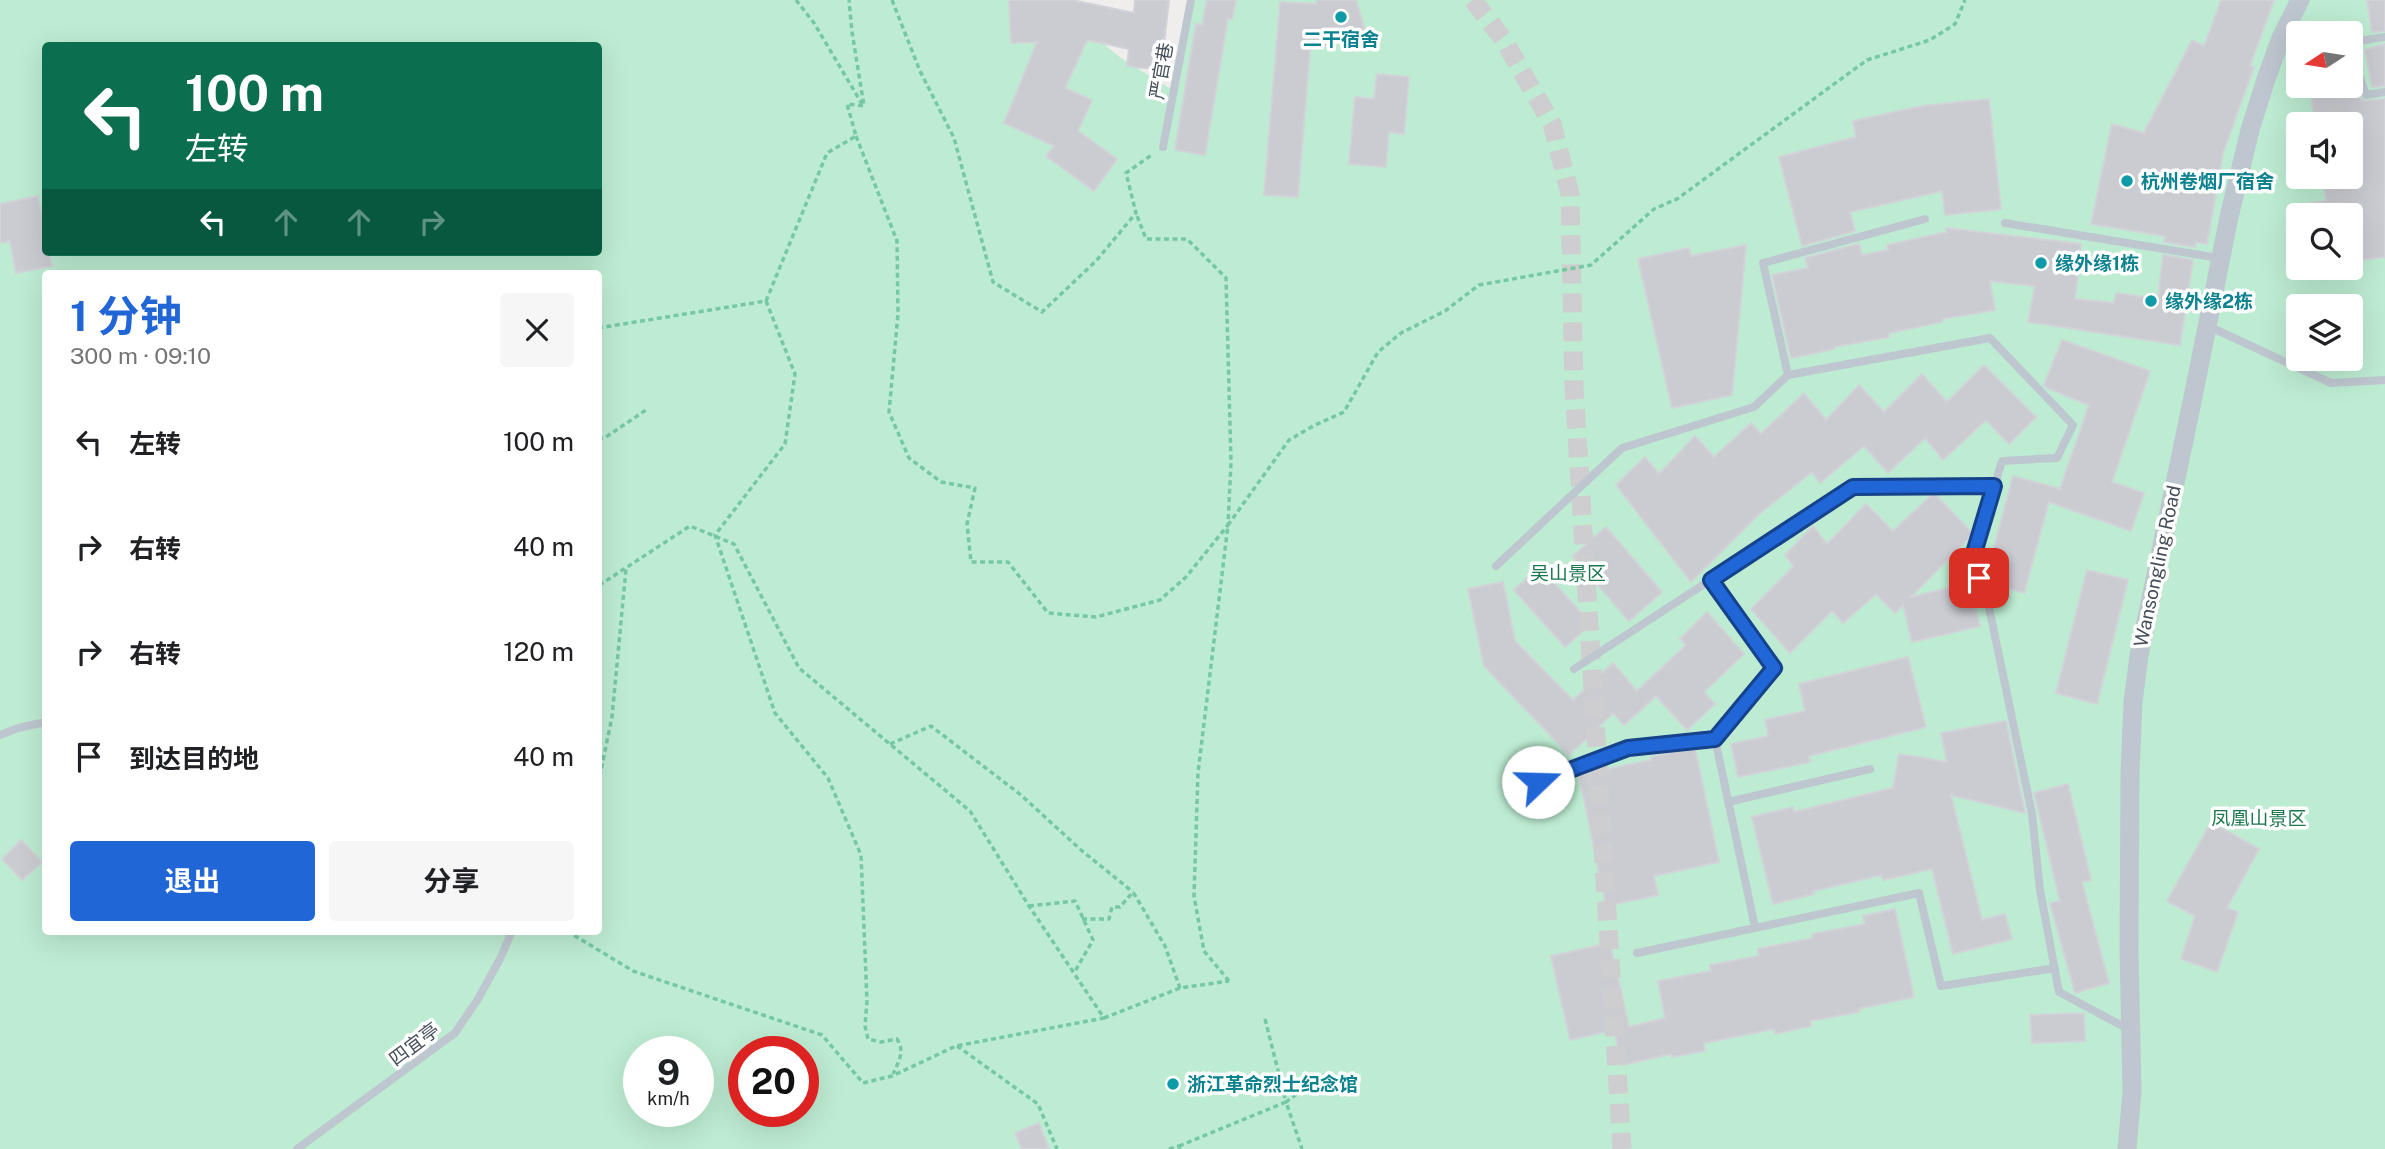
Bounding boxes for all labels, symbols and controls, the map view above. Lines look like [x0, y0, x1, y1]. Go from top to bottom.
marker: 二干宿舍 [1333, 9, 1349, 25]
north arrow [2286, 21, 2362, 98]
map controls [2286, 21, 2363, 371]
place label: 二干宿舍 [1303, 28, 1379, 50]
street label: 严官巷 [1145, 41, 1177, 101]
text: 100 m [185, 64, 324, 122]
icon: left [70, 70, 161, 161]
button: sound [2286, 112, 2363, 189]
text: 左转 [185, 130, 249, 167]
place label: 杭州卷烟厂宿舍 [2141, 170, 2274, 192]
marker: 杭州卷烟厂宿舍 [2119, 173, 2135, 189]
icon: left [194, 203, 232, 241]
icon: ahead [267, 203, 305, 241]
icon: ahead [340, 203, 378, 241]
icon: right [413, 203, 451, 241]
button: search [2286, 203, 2363, 280]
place label: 缘外缘1栋 [2055, 252, 2139, 274]
marker: 缘外缘1栋 [2033, 255, 2049, 271]
place label: 缘外缘2栋 [2165, 290, 2253, 312]
text: 1 分钟 [70, 291, 181, 340]
button: close [500, 293, 574, 367]
marker: 缘外缘2栋 [2143, 293, 2159, 309]
button: layers [2286, 294, 2363, 371]
text: 300 m · 09:10 [70, 342, 211, 369]
icon: left [70, 423, 108, 461]
text: 100 m [503, 426, 574, 457]
text: 左转 [129, 428, 181, 459]
street label: Wansongling Road [2129, 483, 2185, 649]
icon: right [70, 528, 108, 566]
text: 40 m [513, 531, 574, 562]
text: 右转 [129, 533, 181, 564]
pin [1949, 548, 2009, 608]
icon: arrive [1960, 559, 1998, 597]
park label: 吴山景区 [1530, 562, 1606, 584]
icon: right [70, 633, 108, 671]
text: 120 m [503, 636, 574, 667]
text: 右转 [129, 638, 181, 669]
icon: arrive [70, 738, 108, 776]
text: 40 m [513, 741, 574, 772]
text: 到达目的地 [129, 743, 259, 774]
position arrow [1501, 745, 1575, 819]
park label: 凤凰山景区 [2211, 807, 2307, 829]
button: 退出 [70, 841, 315, 921]
button: 分享 [329, 841, 574, 921]
street label: 四宜亭 [385, 1018, 443, 1070]
speed limit sign: 20 [728, 1036, 819, 1127]
text: 9 [657, 1052, 680, 1093]
place label: 浙江革命烈士纪念馆 [1187, 1073, 1358, 1095]
marker: 浙江革命烈士纪念馆 [1165, 1076, 1181, 1092]
text: km/h [647, 1088, 690, 1109]

